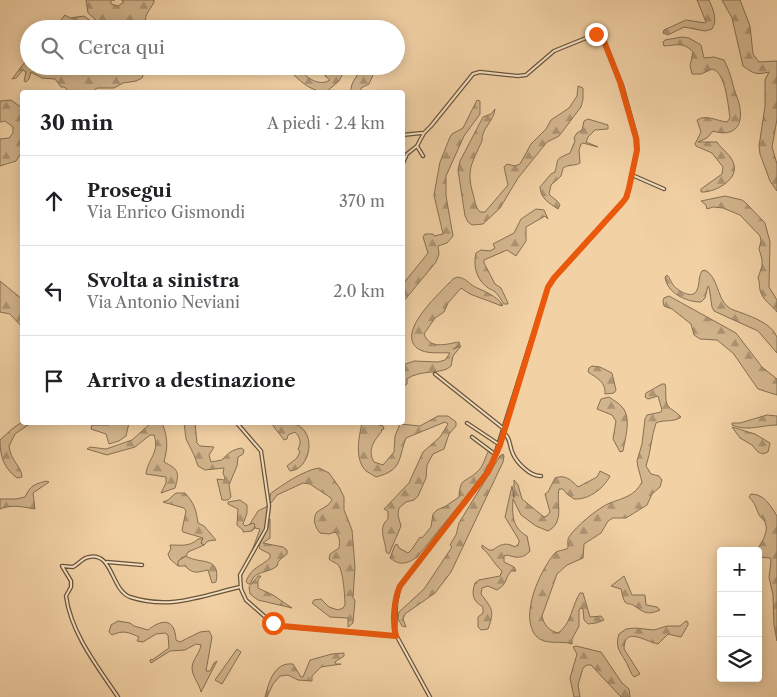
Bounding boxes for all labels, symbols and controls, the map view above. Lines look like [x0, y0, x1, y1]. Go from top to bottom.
search box [20, 20, 405, 75]
route end [585, 23, 608, 46]
icon: search [38, 34, 66, 62]
text: Cerca qui [78, 36, 165, 59]
text: 30 min [40, 110, 113, 135]
text: A piedi · 2.4 km [267, 113, 385, 133]
text: Prosegui [87, 179, 172, 202]
icon: ahead [40, 187, 68, 215]
text: 370 m [339, 191, 385, 211]
text: Via Enrico Gismondi [87, 202, 245, 222]
text: Svolta a sinistra [87, 269, 240, 292]
icon: left [40, 277, 68, 305]
text: 2.0 km [333, 281, 385, 301]
text: Via Antonio Neviani [87, 292, 240, 312]
icon: arrive [40, 367, 68, 395]
text: Arrivo a destinazione [87, 369, 296, 392]
map controls [717, 547, 762, 682]
button: + [717, 547, 762, 592]
button: − [717, 592, 762, 637]
route start [262, 612, 285, 635]
button: layers [717, 637, 762, 682]

